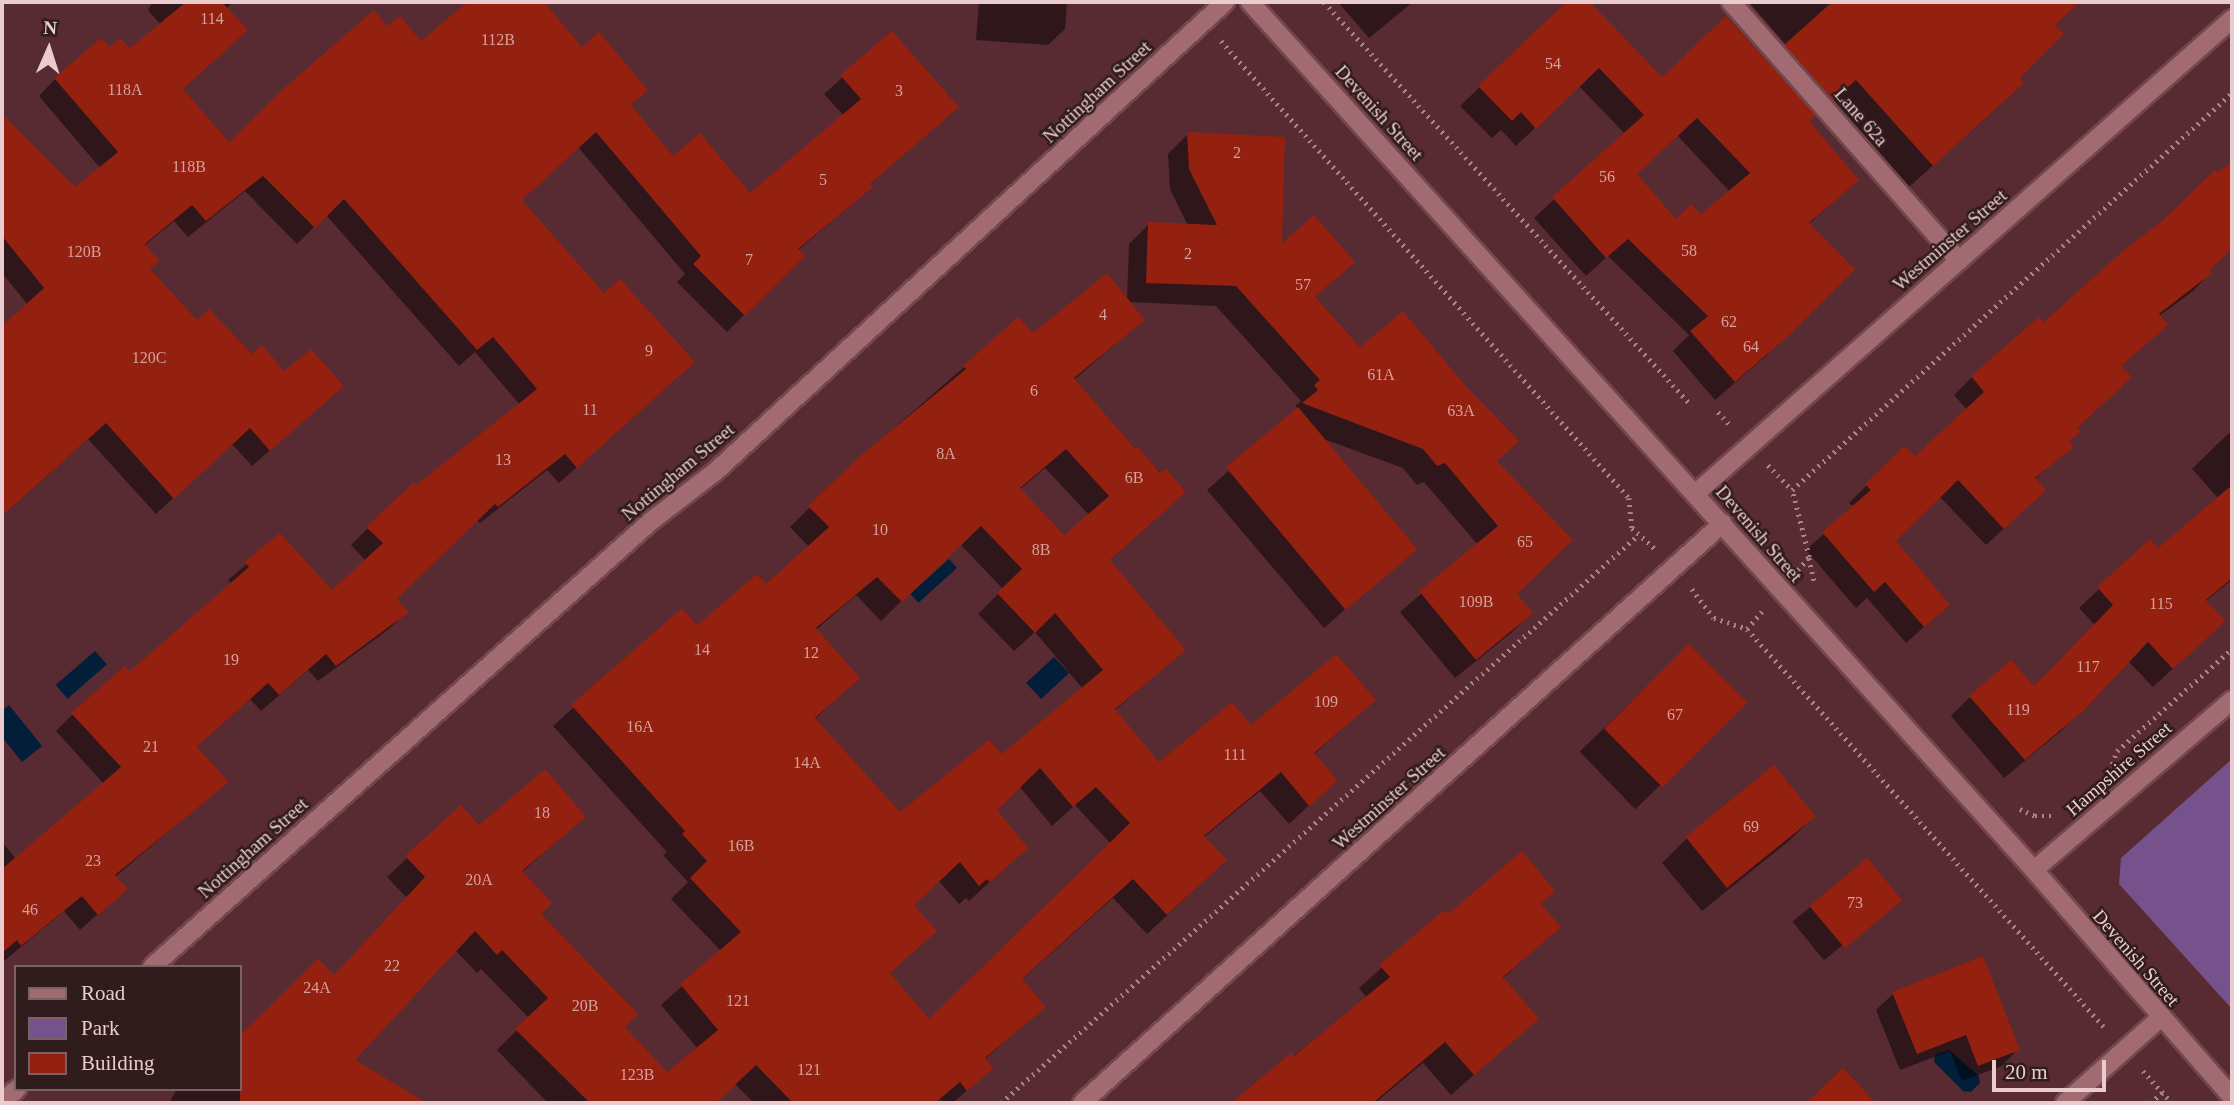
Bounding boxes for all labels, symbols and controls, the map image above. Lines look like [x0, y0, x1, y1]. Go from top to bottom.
house number: 114 [200, 9, 224, 29]
north arrow [14, 14, 84, 84]
text: N [43, 17, 58, 38]
house number: 112B [481, 30, 515, 50]
street label: Nottingham Street [1038, 36, 1156, 148]
house number: 54 [1545, 54, 1561, 74]
street label: Devenish Street [1330, 60, 1428, 166]
house number: 118A [108, 80, 142, 100]
house number: 3 [895, 81, 903, 101]
street label: Lane 62a [1829, 83, 1893, 151]
house number: 2 [1233, 143, 1241, 163]
house number: 118B [172, 157, 206, 177]
house number: 56 [1599, 167, 1615, 187]
house number: 5 [819, 170, 827, 190]
street label: Westminster Street [1888, 184, 2012, 296]
house number: 58 [1681, 241, 1697, 261]
house number: 120B [67, 242, 101, 262]
house number: 2 [1184, 244, 1192, 264]
house number: 7 [745, 250, 753, 270]
house number: 57 [1295, 275, 1311, 295]
house number: 4 [1099, 305, 1107, 325]
house number: 62 [1721, 312, 1737, 332]
house number: 64 [1743, 337, 1759, 357]
house number: 9 [645, 341, 653, 361]
house number: 120C [132, 348, 166, 368]
house number: 61A [1367, 365, 1395, 385]
house number: 6 [1030, 381, 1038, 401]
house number: 11 [582, 400, 598, 420]
house number: 63A [1447, 401, 1475, 421]
street label: Nottingham Street [617, 418, 739, 526]
house number: 8A [936, 444, 956, 464]
house number: 13 [495, 450, 511, 470]
house number: 6B [1125, 468, 1143, 488]
street label: Devenish Street [1711, 481, 1807, 587]
house number: 10 [872, 520, 888, 540]
house number: 65 [1517, 532, 1533, 552]
house number: 8B [1032, 540, 1050, 560]
house number: 109B [1459, 592, 1493, 612]
house number: 115 [2149, 594, 2173, 614]
house number: 14 [694, 640, 710, 660]
house number: 12 [803, 643, 819, 663]
house number: 19 [223, 650, 239, 670]
house number: 117 [2076, 657, 2100, 677]
house number: 109 [1314, 692, 1338, 712]
house number: 119 [2006, 700, 2030, 720]
house number: 67 [1667, 705, 1683, 725]
house number: 16A [626, 717, 654, 737]
street label: Hampshire Street [2062, 717, 2176, 821]
house number: 21 [143, 737, 159, 757]
street label: Westminster Street [1328, 741, 1450, 855]
house number: 111 [1224, 745, 1246, 765]
house number: 14A [793, 753, 821, 773]
street label: Nottingham Street [193, 793, 313, 903]
house number: 18 [534, 803, 550, 823]
house number: 69 [1743, 817, 1759, 837]
house number: 16B [728, 836, 754, 856]
house number: 23 [85, 851, 101, 871]
house number: 20A [465, 870, 493, 890]
house number: 73 [1847, 893, 1863, 913]
house number: 46 [22, 900, 38, 920]
street label: Devenish Street [2088, 905, 2184, 1011]
house number: 22 [384, 956, 400, 976]
legend [14, 965, 242, 1091]
house number: 24A [303, 978, 331, 998]
text: Road [81, 981, 125, 1005]
house number: 121 [726, 991, 750, 1011]
house number: 20B [572, 996, 598, 1016]
text: Park [81, 1016, 120, 1040]
scale bar [1996, 1046, 2110, 1090]
text: Building [81, 1051, 155, 1075]
house number: 121 [797, 1060, 821, 1080]
text: 20 m [2005, 1060, 2048, 1084]
house number: 123B [620, 1065, 654, 1085]

